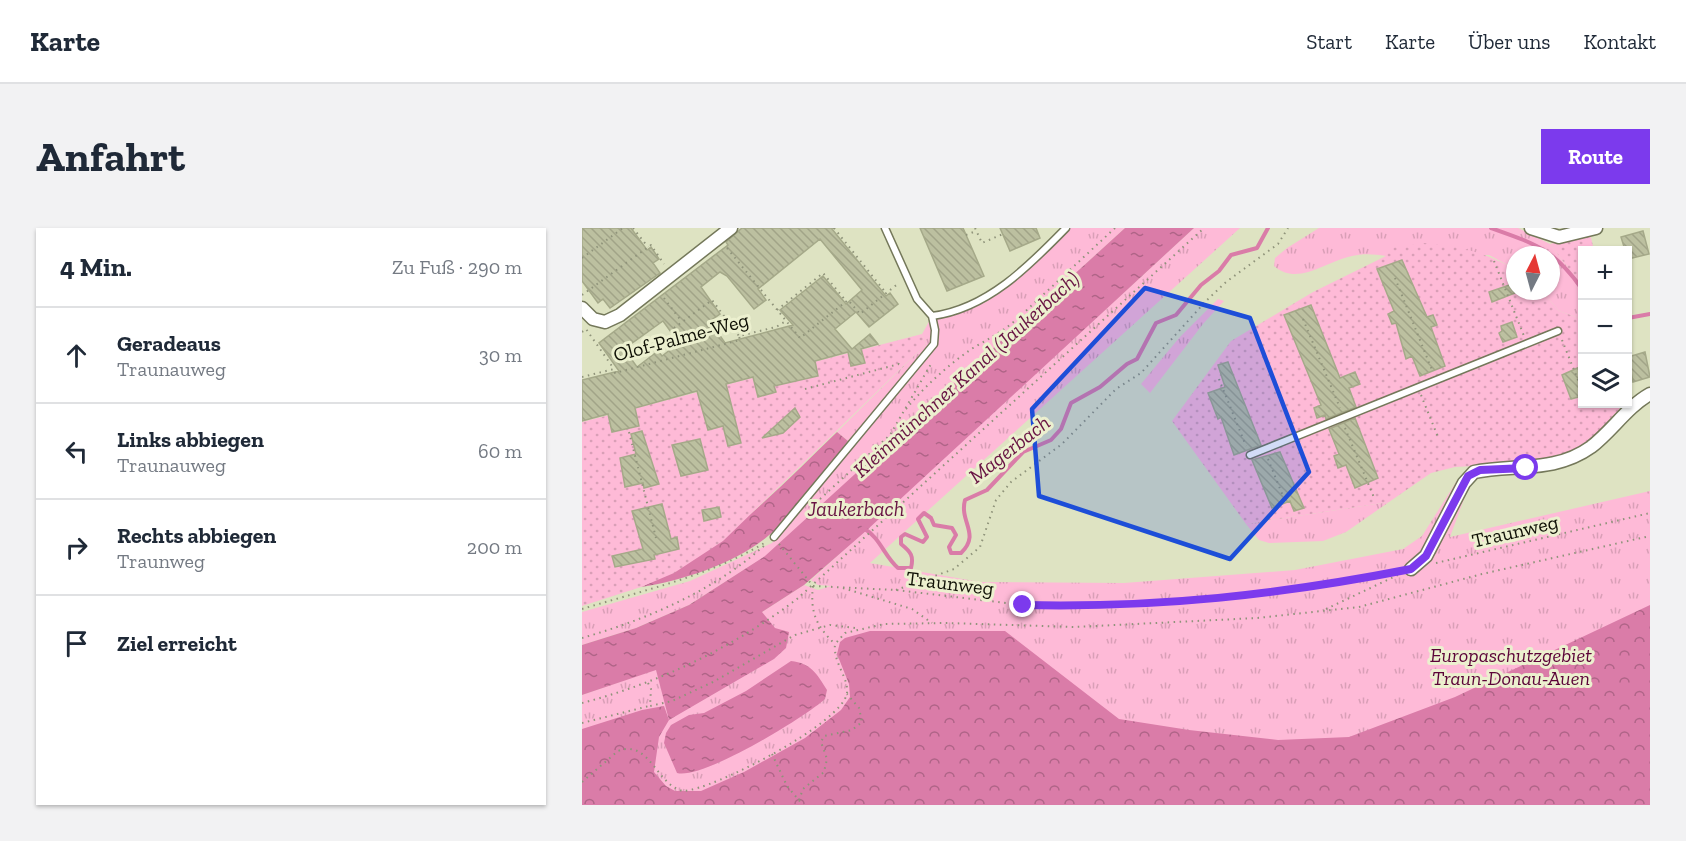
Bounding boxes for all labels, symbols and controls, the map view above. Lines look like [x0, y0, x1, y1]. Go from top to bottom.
text: Karte [30, 25, 100, 58]
text: Start [1306, 29, 1352, 54]
text: Karte [1385, 29, 1435, 54]
text: Über uns [1468, 29, 1550, 54]
text: Kontakt [1583, 29, 1656, 54]
button: Route [1541, 129, 1650, 184]
text: Anfahrt [36, 131, 185, 182]
north arrow [1506, 246, 1560, 300]
map controls [1578, 246, 1632, 408]
button: + [1578, 246, 1632, 300]
text: 4 Min. [60, 251, 132, 283]
text: Zu Fuß · 290 m [392, 255, 522, 279]
water label: Kleinmünchner Kanal (Jaukerbach) [848, 266, 1084, 482]
button: − [1578, 300, 1632, 354]
street label: Olof-Palme-Weg [611, 307, 751, 367]
text: Geradeaus [117, 330, 221, 357]
icon: ahead [60, 339, 93, 372]
text: 30 m [479, 343, 522, 367]
button: layers [1578, 354, 1632, 408]
text: Traunauweg [117, 357, 226, 381]
water label: Magerbach [963, 410, 1055, 488]
text: Links abbiegen [117, 426, 264, 453]
icon: left [60, 435, 93, 468]
text: 60 m [478, 439, 522, 463]
text: Traunauweg [117, 453, 226, 477]
route start [1512, 454, 1538, 480]
water label: Jaukerbach [807, 496, 904, 521]
street label: Traunweg [1469, 509, 1561, 553]
text: Rechts abbiegen [117, 522, 276, 549]
icon: right [60, 531, 93, 564]
text: 200 m [467, 535, 522, 559]
text: Traunweg [117, 549, 205, 573]
street label: Traunweg [905, 566, 995, 600]
route end [1009, 591, 1035, 617]
icon: arrive [60, 627, 93, 660]
text: Ziel erreicht [117, 630, 237, 657]
park label: Europaschutzgebiet Traun-Donau-Auen [1430, 643, 1592, 690]

